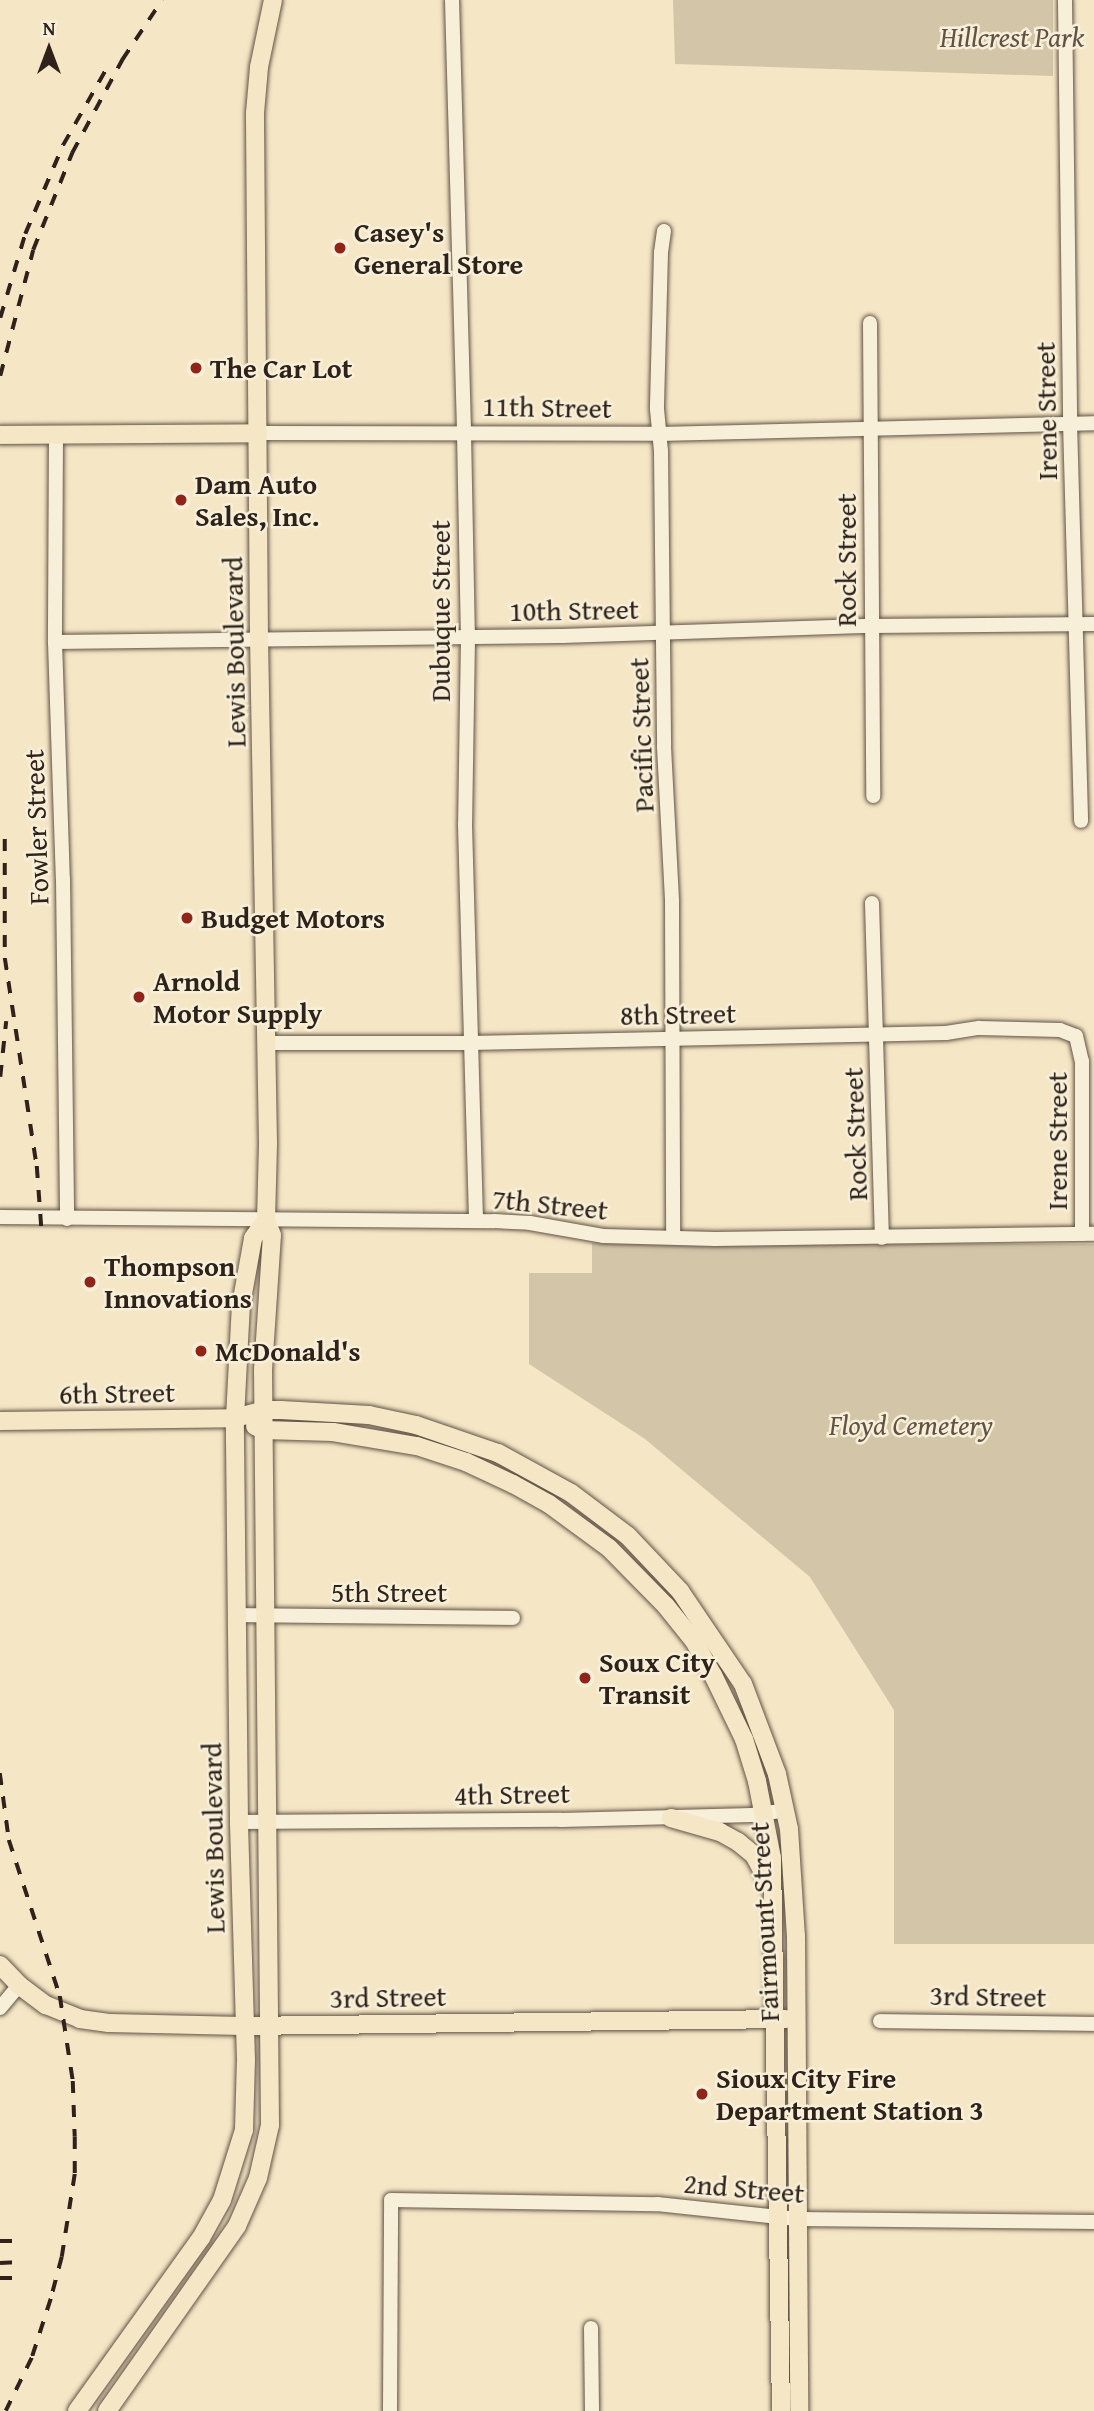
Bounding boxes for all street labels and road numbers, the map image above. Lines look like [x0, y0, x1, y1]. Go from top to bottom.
street label: Irene Street [1028, 341, 1064, 481]
street label: 11th Street [482, 389, 612, 425]
street label: Rock Street [829, 493, 863, 627]
street label: Dubuque Street [423, 520, 457, 702]
street label: Lewis Boulevard [216, 556, 252, 748]
street label: 10th Street [509, 592, 639, 628]
street label: Pacific Street [622, 657, 660, 813]
street label: Fowler Street [16, 749, 56, 905]
street label: 8th Street [620, 996, 736, 1032]
street label: Rock Street [836, 1067, 874, 1201]
street label: Irene Street [1040, 1072, 1074, 1210]
street label: 7th Street [491, 1181, 609, 1227]
street label: 6th Street [59, 1375, 175, 1411]
street label: 5th Street [331, 1575, 447, 1609]
street label: Lewis Boulevard [195, 1742, 231, 1934]
street label: 4th Street [454, 1776, 570, 1812]
street label: Fairmount Street [742, 1821, 786, 2023]
street label: 3rd Street [929, 1978, 1047, 2014]
street label: 3rd Street [329, 1979, 447, 2015]
street label: 2nd Street [682, 2166, 806, 2210]

